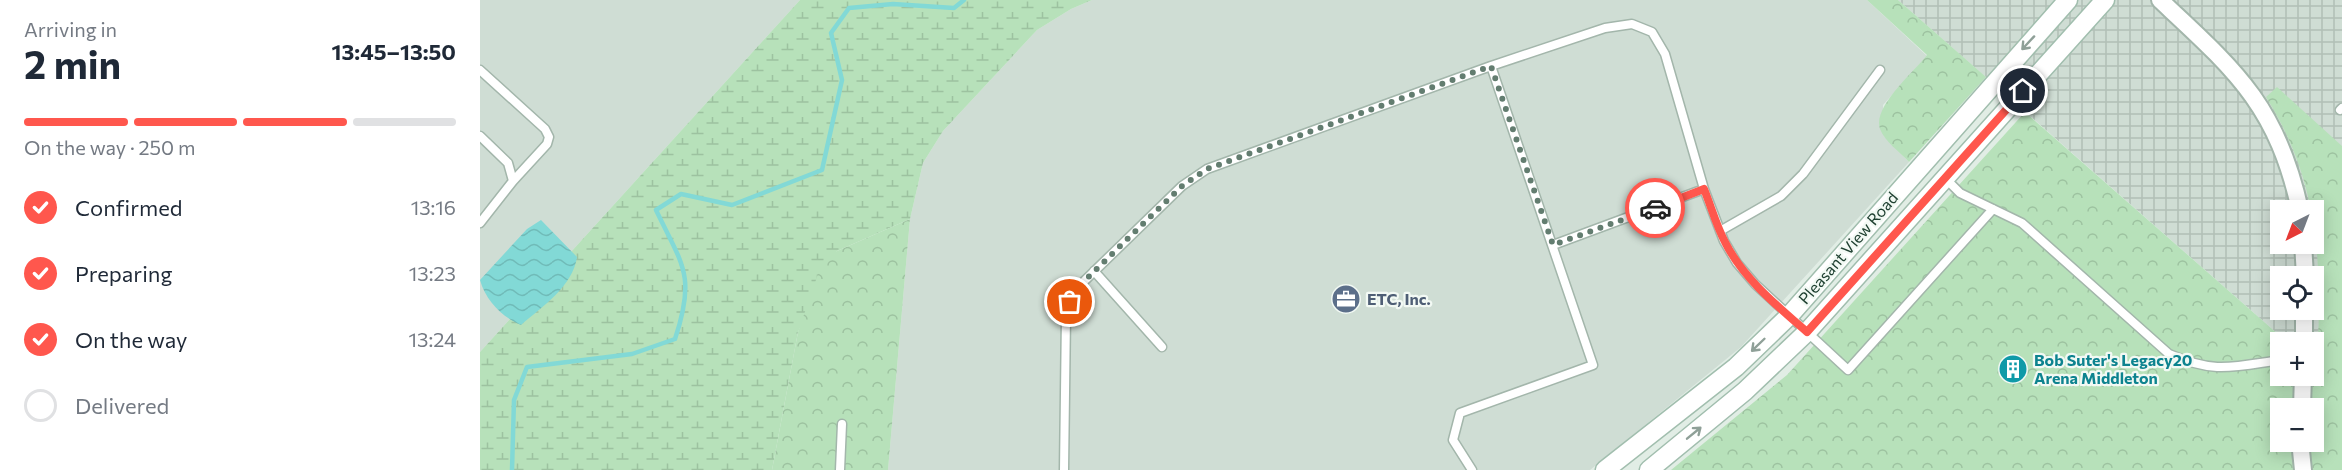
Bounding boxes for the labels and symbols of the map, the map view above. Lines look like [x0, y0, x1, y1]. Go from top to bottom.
one-way arrow [2021, 35, 2035, 50]
pin [1997, 65, 2048, 116]
courier [1625, 178, 1685, 238]
street label: Pleasant View Road [1794, 188, 1901, 307]
north arrow [2270, 200, 2324, 254]
pin [1044, 276, 1095, 327]
office icon: ETC, Inc. [1330, 283, 1362, 315]
place label: ETC, Inc. [1367, 289, 1431, 308]
one-way arrow [1751, 338, 1766, 352]
place label: Bob Suter's Legacy20 Arena Middleton [2034, 350, 2192, 387]
building icon: Bob Suter's Legacy20 Arena Middleton [1997, 353, 2029, 385]
one-way arrow [1686, 426, 1701, 440]

